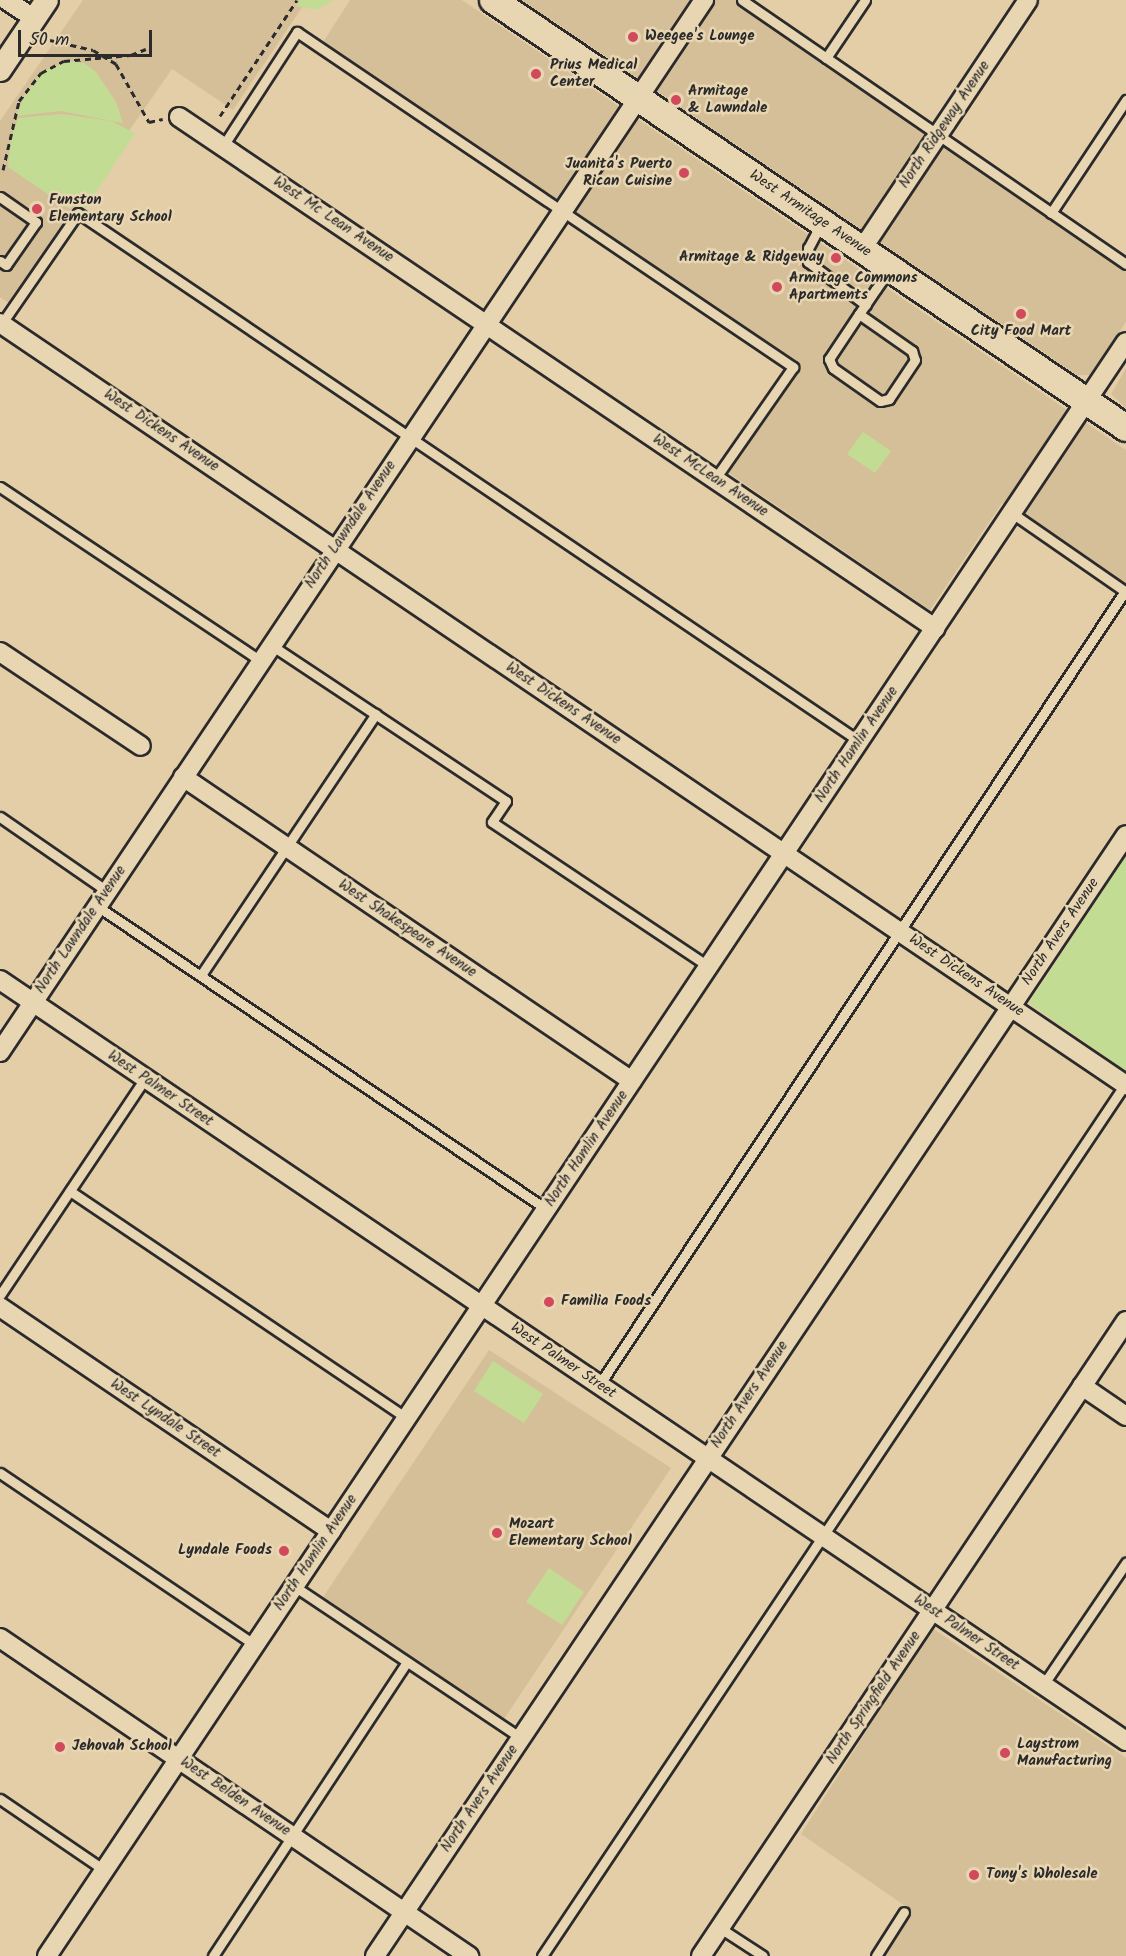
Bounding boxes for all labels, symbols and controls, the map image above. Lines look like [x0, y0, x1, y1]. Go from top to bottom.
scale bar [21, 18, 154, 56]
text: 50 m [29, 26, 69, 55]
place label: Weegee's Lounge [645, 28, 755, 46]
marker: Weegee's Lounge [626, 30, 640, 44]
place label: Prius Medical Center [550, 56, 637, 91]
street label: North Ridgeway Avenue [896, 58, 994, 192]
marker: Prius Medical Center [527, 65, 545, 83]
place label: Armitage & Lawndale [688, 82, 767, 117]
marker: Armitage & Lawndale [669, 93, 683, 107]
place label: Juanita's Puerto Rican Cuisine [565, 155, 672, 190]
marker: Juanita's Puerto Rican Cuisine [677, 166, 691, 180]
street label: West Armitage Avenue [746, 167, 874, 261]
street label: West Mc Lean Avenue [269, 173, 397, 267]
place label: Funston Elementary School [49, 191, 172, 226]
marker: Funston Elementary School [30, 202, 44, 216]
place label: Armitage & Ridgeway [679, 249, 824, 267]
marker: Armitage & Ridgeway [829, 251, 843, 265]
place label: Armitage Commons Apartments [789, 269, 918, 304]
marker: Armitage Commons Apartments [770, 280, 784, 294]
marker: City Food Mart [1014, 307, 1028, 321]
place label: City Food Mart [971, 323, 1071, 341]
street label: West Dickens Avenue [100, 386, 222, 476]
street label: West McLean Avenue [649, 431, 771, 521]
street label: North Lawndale Avenue [302, 458, 400, 592]
street label: West Dickens Avenue [502, 659, 624, 749]
street label: North Hamlin Avenue [811, 684, 903, 806]
street label: North Lawndale Avenue [32, 863, 130, 997]
street label: North Avers Avenue [1018, 875, 1104, 989]
street label: West Shakespeare Avenue [335, 876, 479, 982]
street label: West Dickens Avenue [905, 931, 1027, 1021]
street label: West Palmer Street [104, 1047, 216, 1131]
street label: North Hamlin Avenue [541, 1088, 633, 1210]
place label: Familia Foods [561, 1293, 651, 1311]
marker: Familia Foods [542, 1295, 556, 1309]
street label: West Palmer Street [507, 1319, 619, 1403]
street label: North Avers Avenue [707, 1338, 793, 1452]
street label: West Lyndale Street [107, 1375, 223, 1463]
street label: North Hamlin Avenue [270, 1492, 362, 1614]
place label: Mozart Elementary School [509, 1515, 632, 1550]
marker: Mozart Elementary School [490, 1526, 504, 1540]
place label: Lyndale Foods [178, 1542, 272, 1560]
marker: Lyndale Foods [277, 1544, 291, 1558]
street label: West Palmer Street [910, 1591, 1022, 1675]
street label: North Springfield Avenue [823, 1628, 925, 1768]
place label: Laystrom Manufacturing [1017, 1735, 1112, 1770]
place label: Jehovah School [72, 1738, 172, 1756]
marker: Jehovah School [53, 1740, 67, 1754]
street label: North Avers Avenue [437, 1742, 523, 1856]
marker: Laystrom Manufacturing [998, 1746, 1012, 1760]
street label: West Belden Avenue [176, 1753, 294, 1841]
place label: Tony's Wholesale [986, 1866, 1098, 1884]
marker: Tony's Wholesale [967, 1868, 981, 1882]

